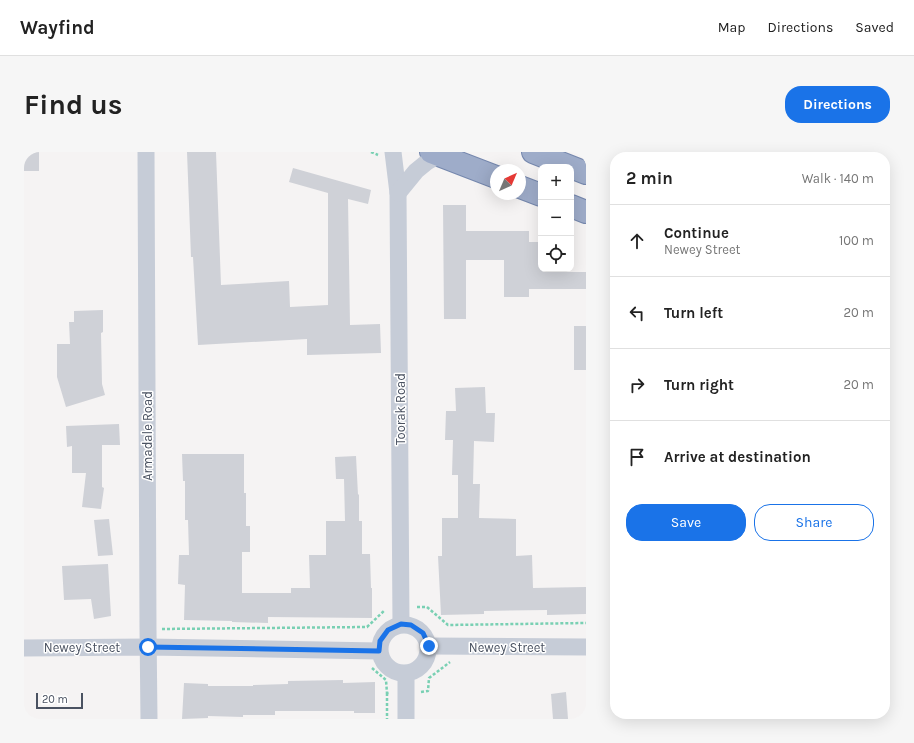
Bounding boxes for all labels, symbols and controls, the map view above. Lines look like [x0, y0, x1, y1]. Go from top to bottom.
text: Wayfind [20, 17, 95, 39]
text: Map [718, 19, 746, 36]
text: Directions [768, 19, 833, 36]
text: Saved [855, 19, 894, 36]
button: Directions [785, 86, 890, 123]
text: Find us [24, 88, 123, 121]
north arrow [490, 164, 526, 200]
map controls [538, 164, 574, 272]
button: + [538, 164, 574, 200]
text: 2 min [626, 168, 673, 188]
text: Walk · 140 m [802, 171, 874, 186]
button: − [538, 200, 574, 236]
text: Continue [664, 224, 729, 242]
icon: ahead [626, 230, 648, 252]
text: 100 m [839, 233, 874, 248]
button: locate [538, 236, 574, 272]
text: Newey Street [664, 242, 741, 257]
icon: left [626, 302, 648, 324]
text: Turn left [664, 304, 723, 322]
text: 20 m [844, 305, 874, 320]
street label: Toorak Road [393, 373, 408, 445]
icon: right [626, 374, 648, 396]
text: Turn right [664, 376, 734, 394]
text: 20 m [844, 377, 874, 392]
street label: Armadale Road [140, 391, 155, 481]
icon: arrive [626, 446, 648, 468]
text: Arrive at destination [664, 448, 811, 466]
button: Save [626, 504, 746, 541]
button: Share [754, 504, 874, 541]
route end [420, 637, 438, 655]
route start [139, 638, 157, 656]
street label: Newey Street [44, 640, 120, 655]
street label: Newey Street [469, 640, 545, 655]
scale bar [36, 691, 83, 710]
text: 20 m [42, 693, 68, 706]

